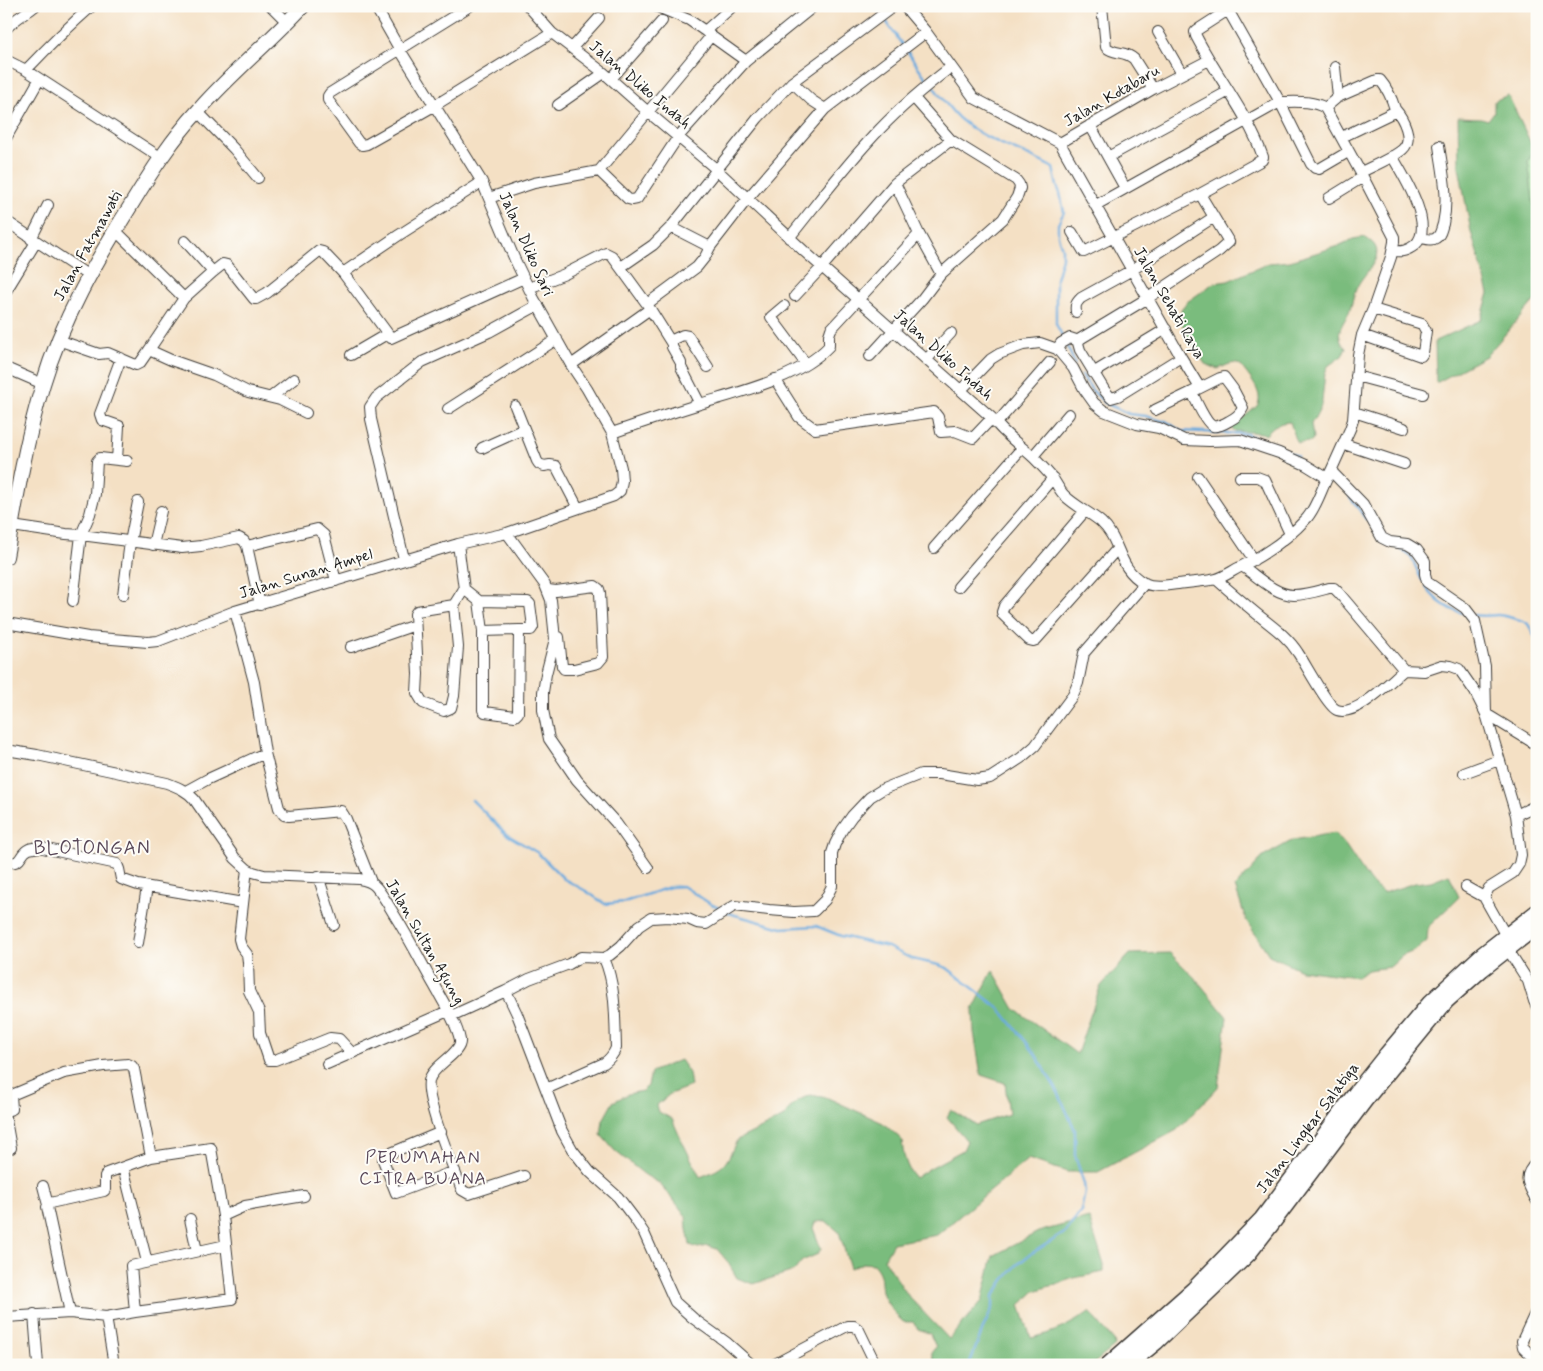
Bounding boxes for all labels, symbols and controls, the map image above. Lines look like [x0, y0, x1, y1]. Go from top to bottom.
street label: Jalan Dliko Indah [584, 36, 696, 134]
street label: Jalan Kotabaru [1060, 60, 1164, 132]
street label: Jalan Fatmawati [49, 187, 127, 305]
street label: Jalan Dliko Sari [494, 188, 559, 300]
street label: Jalan Sehati Raya [1128, 243, 1210, 363]
street label: Jalan Dliko Indah [889, 305, 997, 405]
street label: Jalan Sunan Ampel [237, 544, 375, 604]
district label: BLOTONGAN [33, 836, 151, 861]
street label: Jalan Sultan Agung [380, 875, 470, 1009]
street label: Jalan Lingkar Salatiga [1252, 1058, 1365, 1198]
district label: PERUMAHAN CITRA BUANA [359, 1146, 487, 1191]

